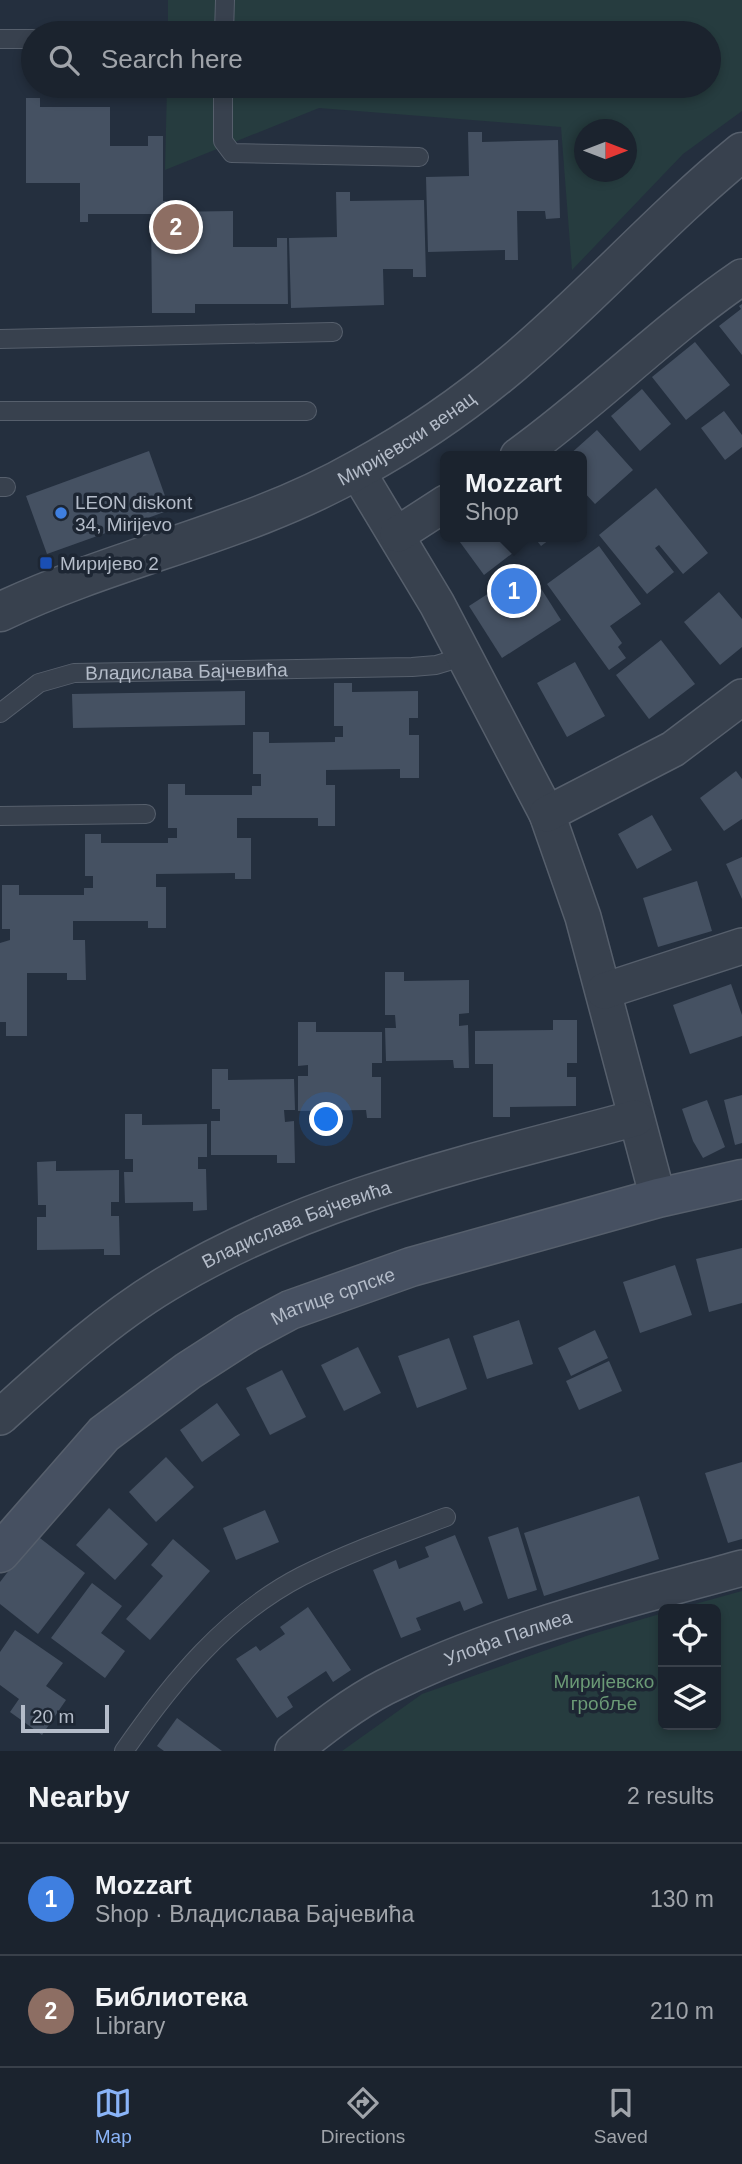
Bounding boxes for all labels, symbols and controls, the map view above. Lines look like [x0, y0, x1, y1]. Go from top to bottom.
search box [21, 21, 721, 98]
icon: search [45, 41, 83, 79]
text: Search here [101, 44, 243, 74]
north arrow [574, 119, 637, 182]
pin: 2 [153, 201, 199, 253]
street label: Миријевски венац [334, 387, 479, 489]
popup [440, 451, 587, 542]
text: Mozzart [465, 468, 562, 498]
place label: LEON diskont 34, Mirijevo [75, 492, 193, 535]
text: Shop [465, 499, 519, 525]
marker: LEON diskont 34, Mirijevo [53, 505, 69, 521]
place label: Миријево 2 [60, 553, 159, 574]
marker: Миријево 2 [38, 555, 54, 571]
pin: 1 [491, 565, 537, 617]
street label: Владислава Бајчевића [85, 659, 288, 683]
your location [309, 1102, 343, 1136]
street label: Владислава Бајчевића [198, 1176, 394, 1272]
street label: Матице српске [267, 1263, 398, 1329]
map controls [658, 1604, 721, 1730]
button: locate [658, 1604, 721, 1667]
street label: Улофа Палмеа [441, 1605, 575, 1670]
button: layers [658, 1667, 721, 1730]
park label: Миријевско гробље [554, 1671, 654, 1714]
scale bar [21, 1702, 108, 1734]
text: 20 m [32, 1706, 74, 1727]
text: Nearby [28, 1780, 130, 1813]
text: 2 results [627, 1783, 714, 1809]
text: Mozzart [95, 1870, 192, 1900]
text: 1 [45, 1886, 57, 1912]
text: 130 m [650, 1886, 714, 1912]
text: Shop · Владислава Бајчевића [95, 1901, 414, 1927]
text: Библиотека [95, 1982, 247, 2012]
text: 2 [45, 1998, 57, 2024]
text: 210 m [650, 1998, 714, 2024]
text: Library [95, 2013, 165, 2039]
tab: Map [94, 2084, 132, 2148]
tab: Directions [321, 2084, 405, 2148]
tab: Saved [594, 2084, 648, 2148]

